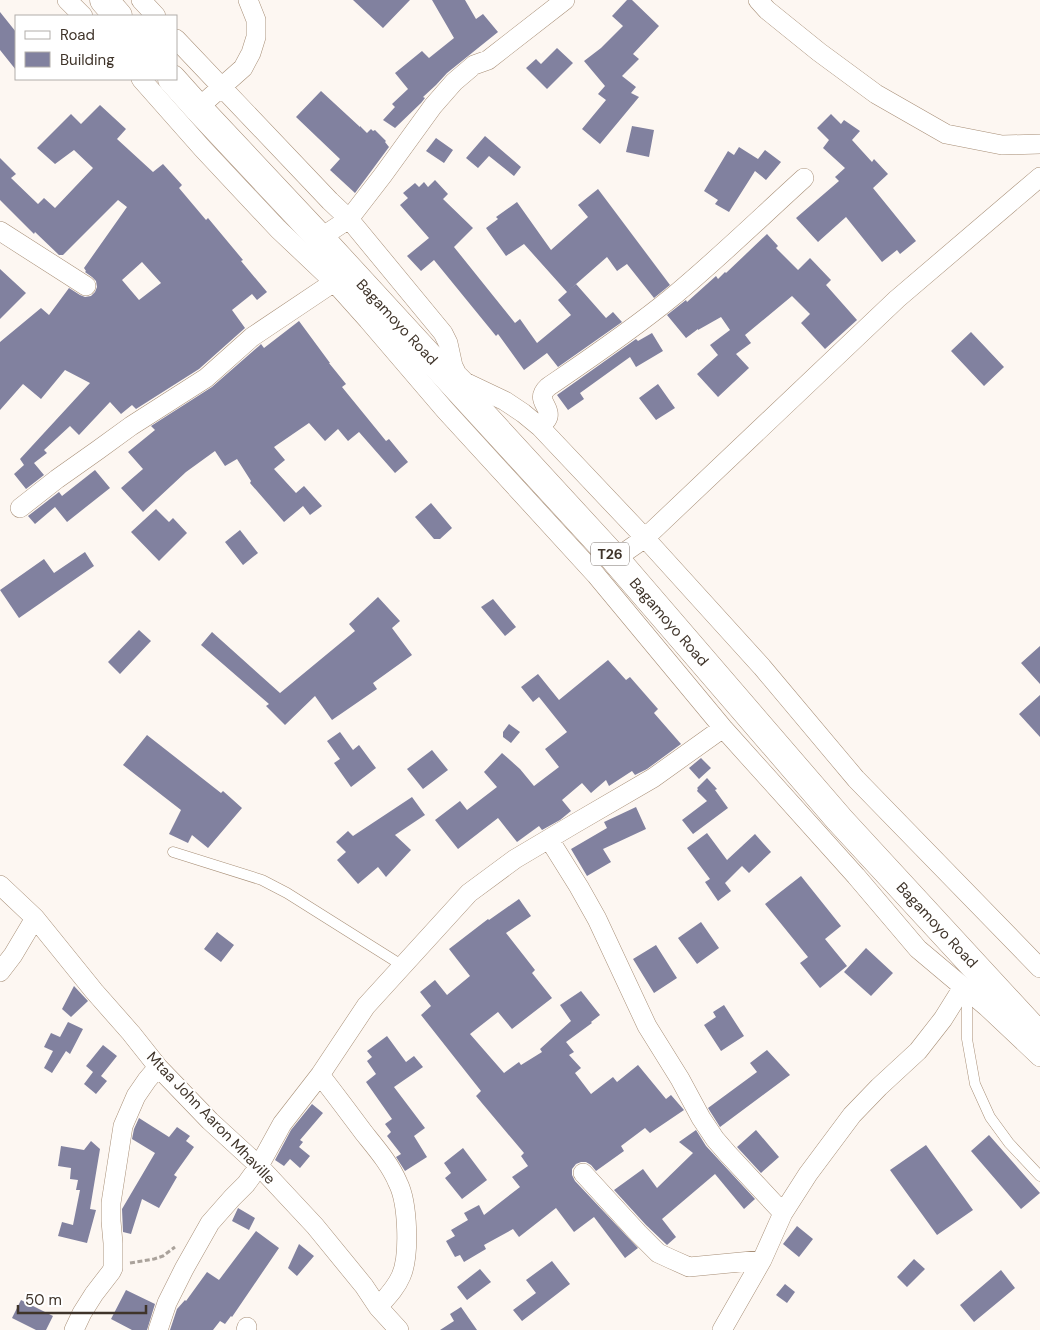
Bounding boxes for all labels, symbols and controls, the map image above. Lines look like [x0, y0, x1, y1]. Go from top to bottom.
legend [15, 15, 178, 80]
text: Road [60, 25, 95, 45]
text: Building [60, 50, 115, 70]
street label: Bagamoyo Road [352, 275, 442, 369]
road number: T26 [591, 542, 629, 566]
street label: Bagamoyo Road [625, 574, 713, 670]
street label: Bagamoyo Road [892, 878, 982, 972]
street label: Mtaa John Aaron Mhaville [142, 1047, 280, 1189]
scale bar [18, 1282, 145, 1314]
text: 50 m [25, 1290, 62, 1310]

